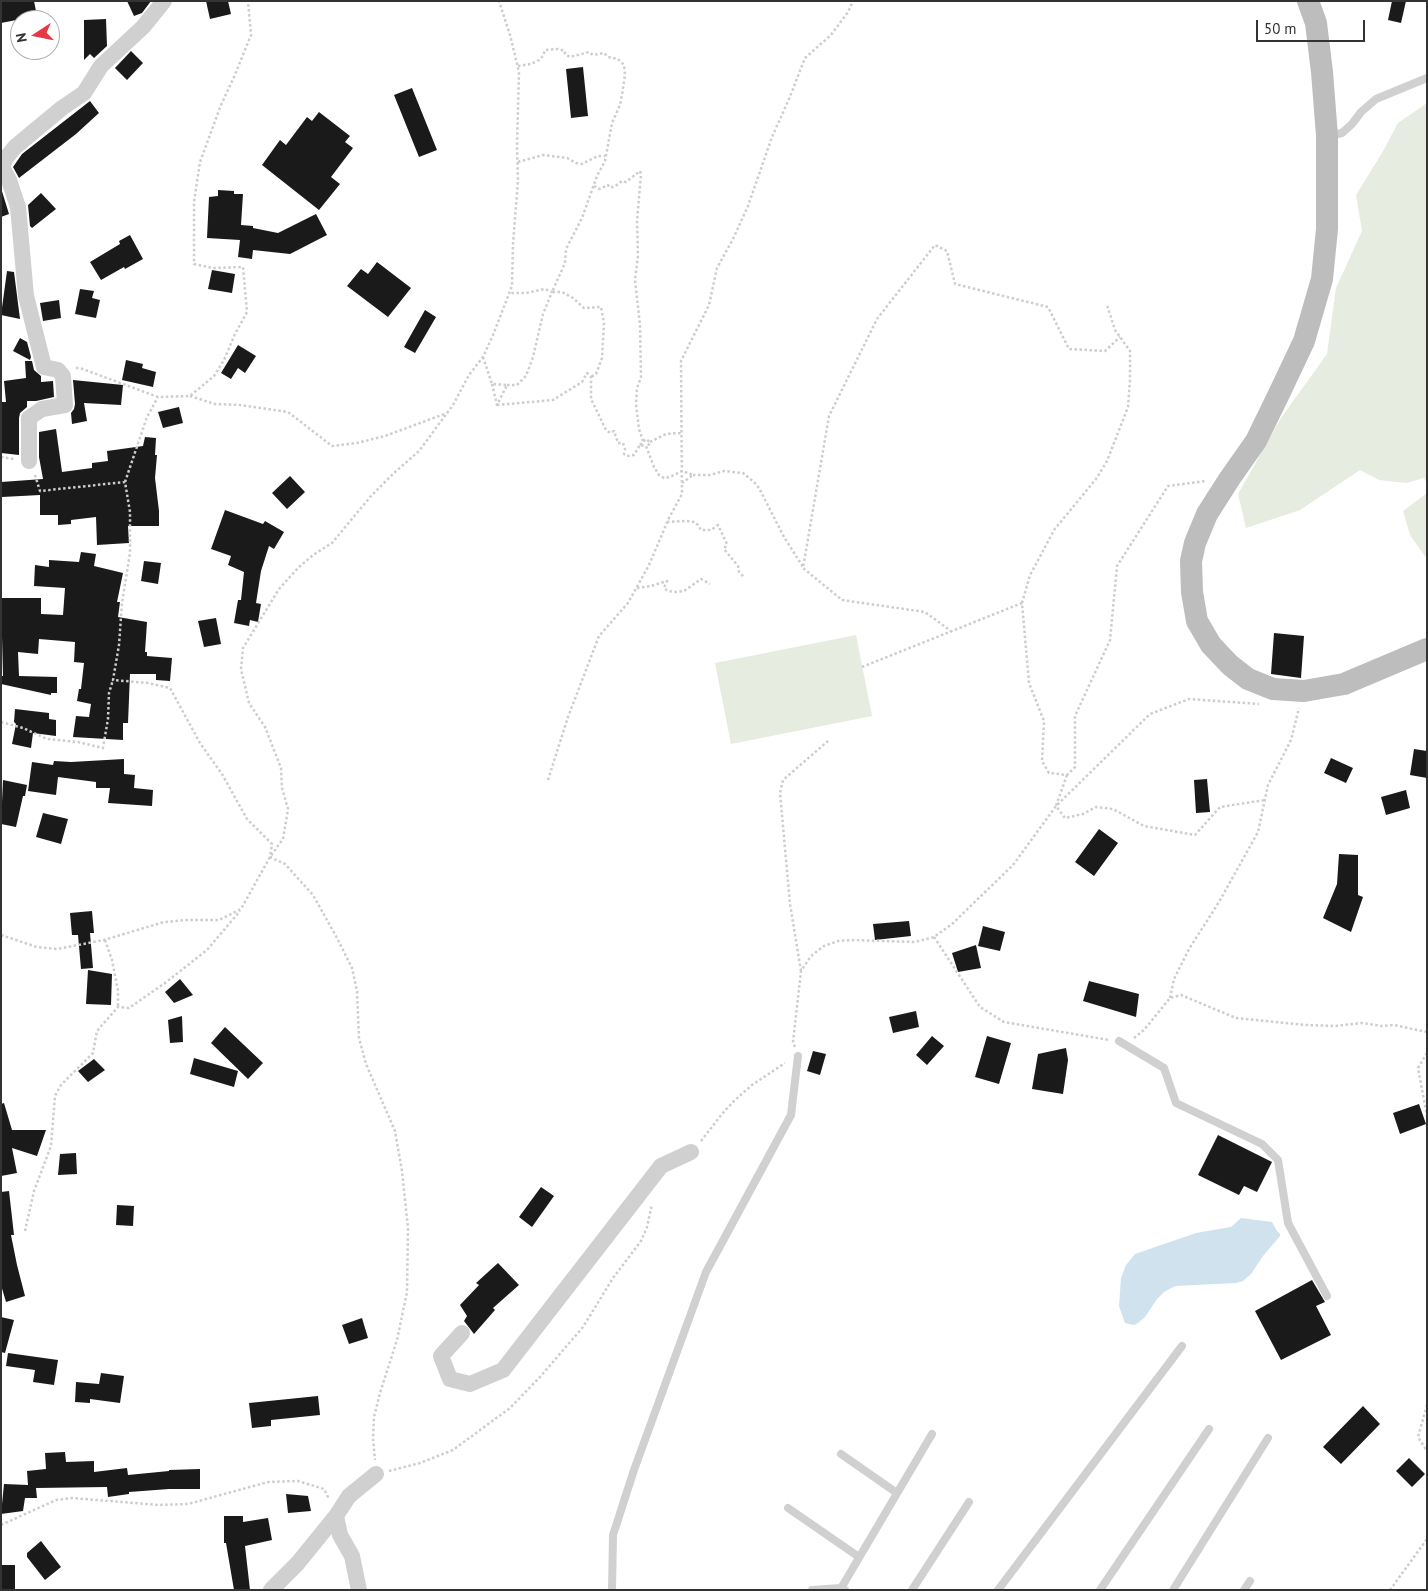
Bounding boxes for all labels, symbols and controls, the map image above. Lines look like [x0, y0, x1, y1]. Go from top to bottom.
north arrow [10, 10, 60, 60]
scale bar [1258, 10, 1367, 42]
text: 50 m [1264, 19, 1297, 38]
text: N [12, 31, 31, 44]

